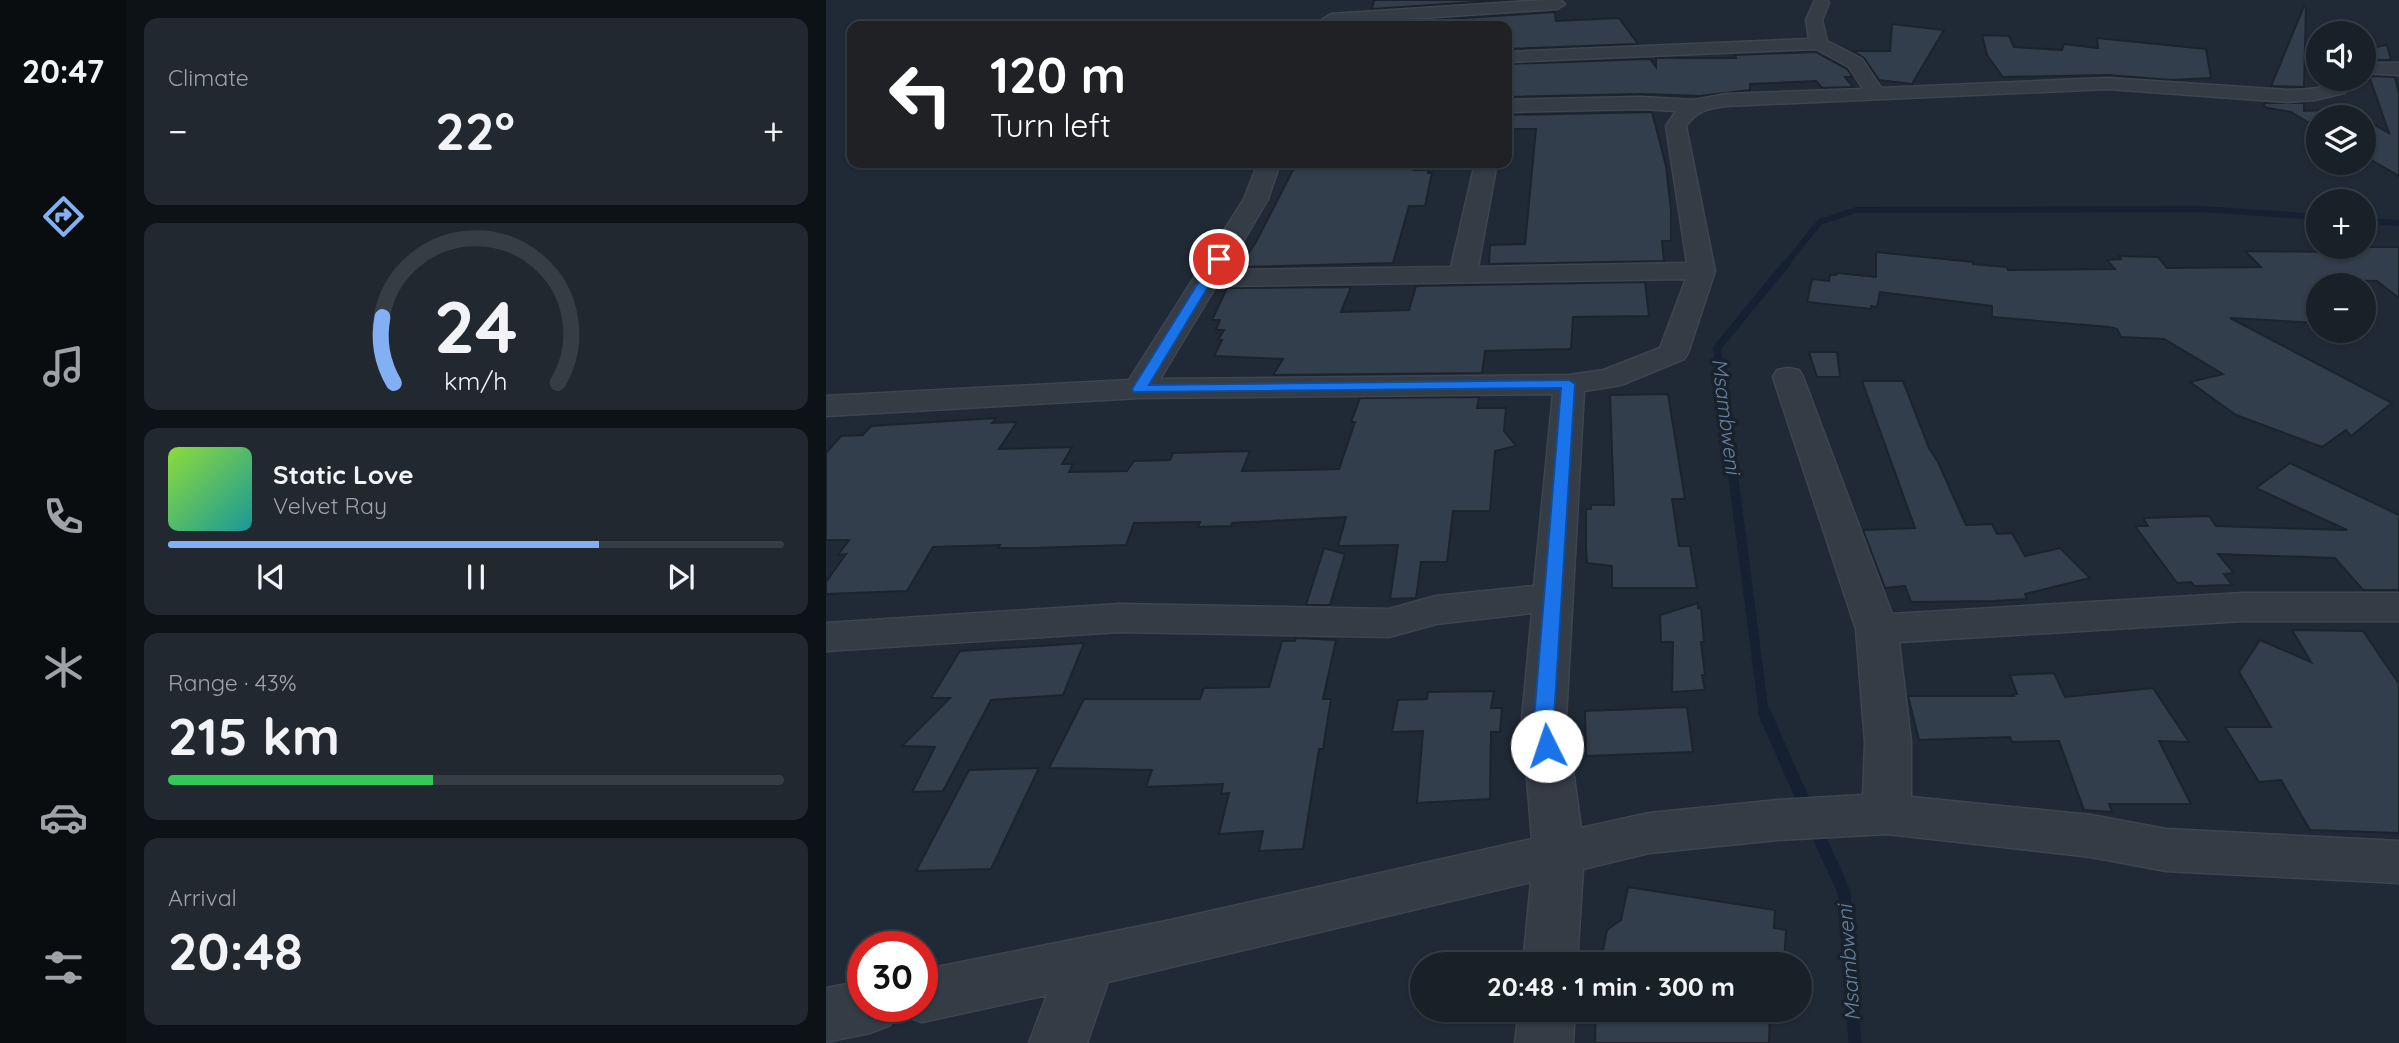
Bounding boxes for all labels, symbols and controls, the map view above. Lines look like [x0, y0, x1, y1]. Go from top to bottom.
map controls [2306, 21, 2376, 343]
button: sound [2306, 21, 2376, 91]
text: 120 m [990, 44, 1126, 105]
icon: left [875, 49, 966, 140]
text: 20:47 [22, 51, 104, 91]
text: Climate [168, 63, 249, 92]
text: 22° [435, 98, 515, 163]
text: Turn left [990, 105, 1111, 145]
button: layers [2306, 105, 2376, 175]
text: − [168, 107, 188, 155]
text: + [763, 107, 784, 155]
button: + [2306, 189, 2376, 259]
icon: directions [39, 192, 88, 241]
pin [1189, 229, 1249, 289]
icon: arrive [1200, 240, 1238, 278]
button: − [2306, 273, 2376, 343]
text: 24 [434, 280, 518, 371]
icon: music [39, 342, 88, 391]
water label: Msambweni [1707, 357, 1747, 478]
text: km/h [444, 364, 508, 395]
text: Static Love [273, 458, 414, 491]
text: Velvet Ray [273, 491, 387, 520]
icon: phone [39, 492, 88, 541]
icon: previous [252, 558, 290, 596]
icon: pause [457, 558, 495, 596]
icon: next [662, 558, 700, 596]
icon: climate [39, 643, 88, 692]
text: Range · 43% [168, 668, 297, 697]
text: 215 km [168, 703, 340, 768]
position arrow [1510, 709, 1584, 783]
icon: car [39, 793, 88, 842]
text: Arrival [168, 883, 237, 912]
water label: Msambweni [1831, 902, 1865, 1022]
text: 20:48 [168, 918, 303, 983]
speed limit sign: 30 [847, 931, 938, 1022]
icon: filters [39, 943, 88, 992]
text: 20:48 · 1 min · 300 m [1487, 970, 1735, 1003]

